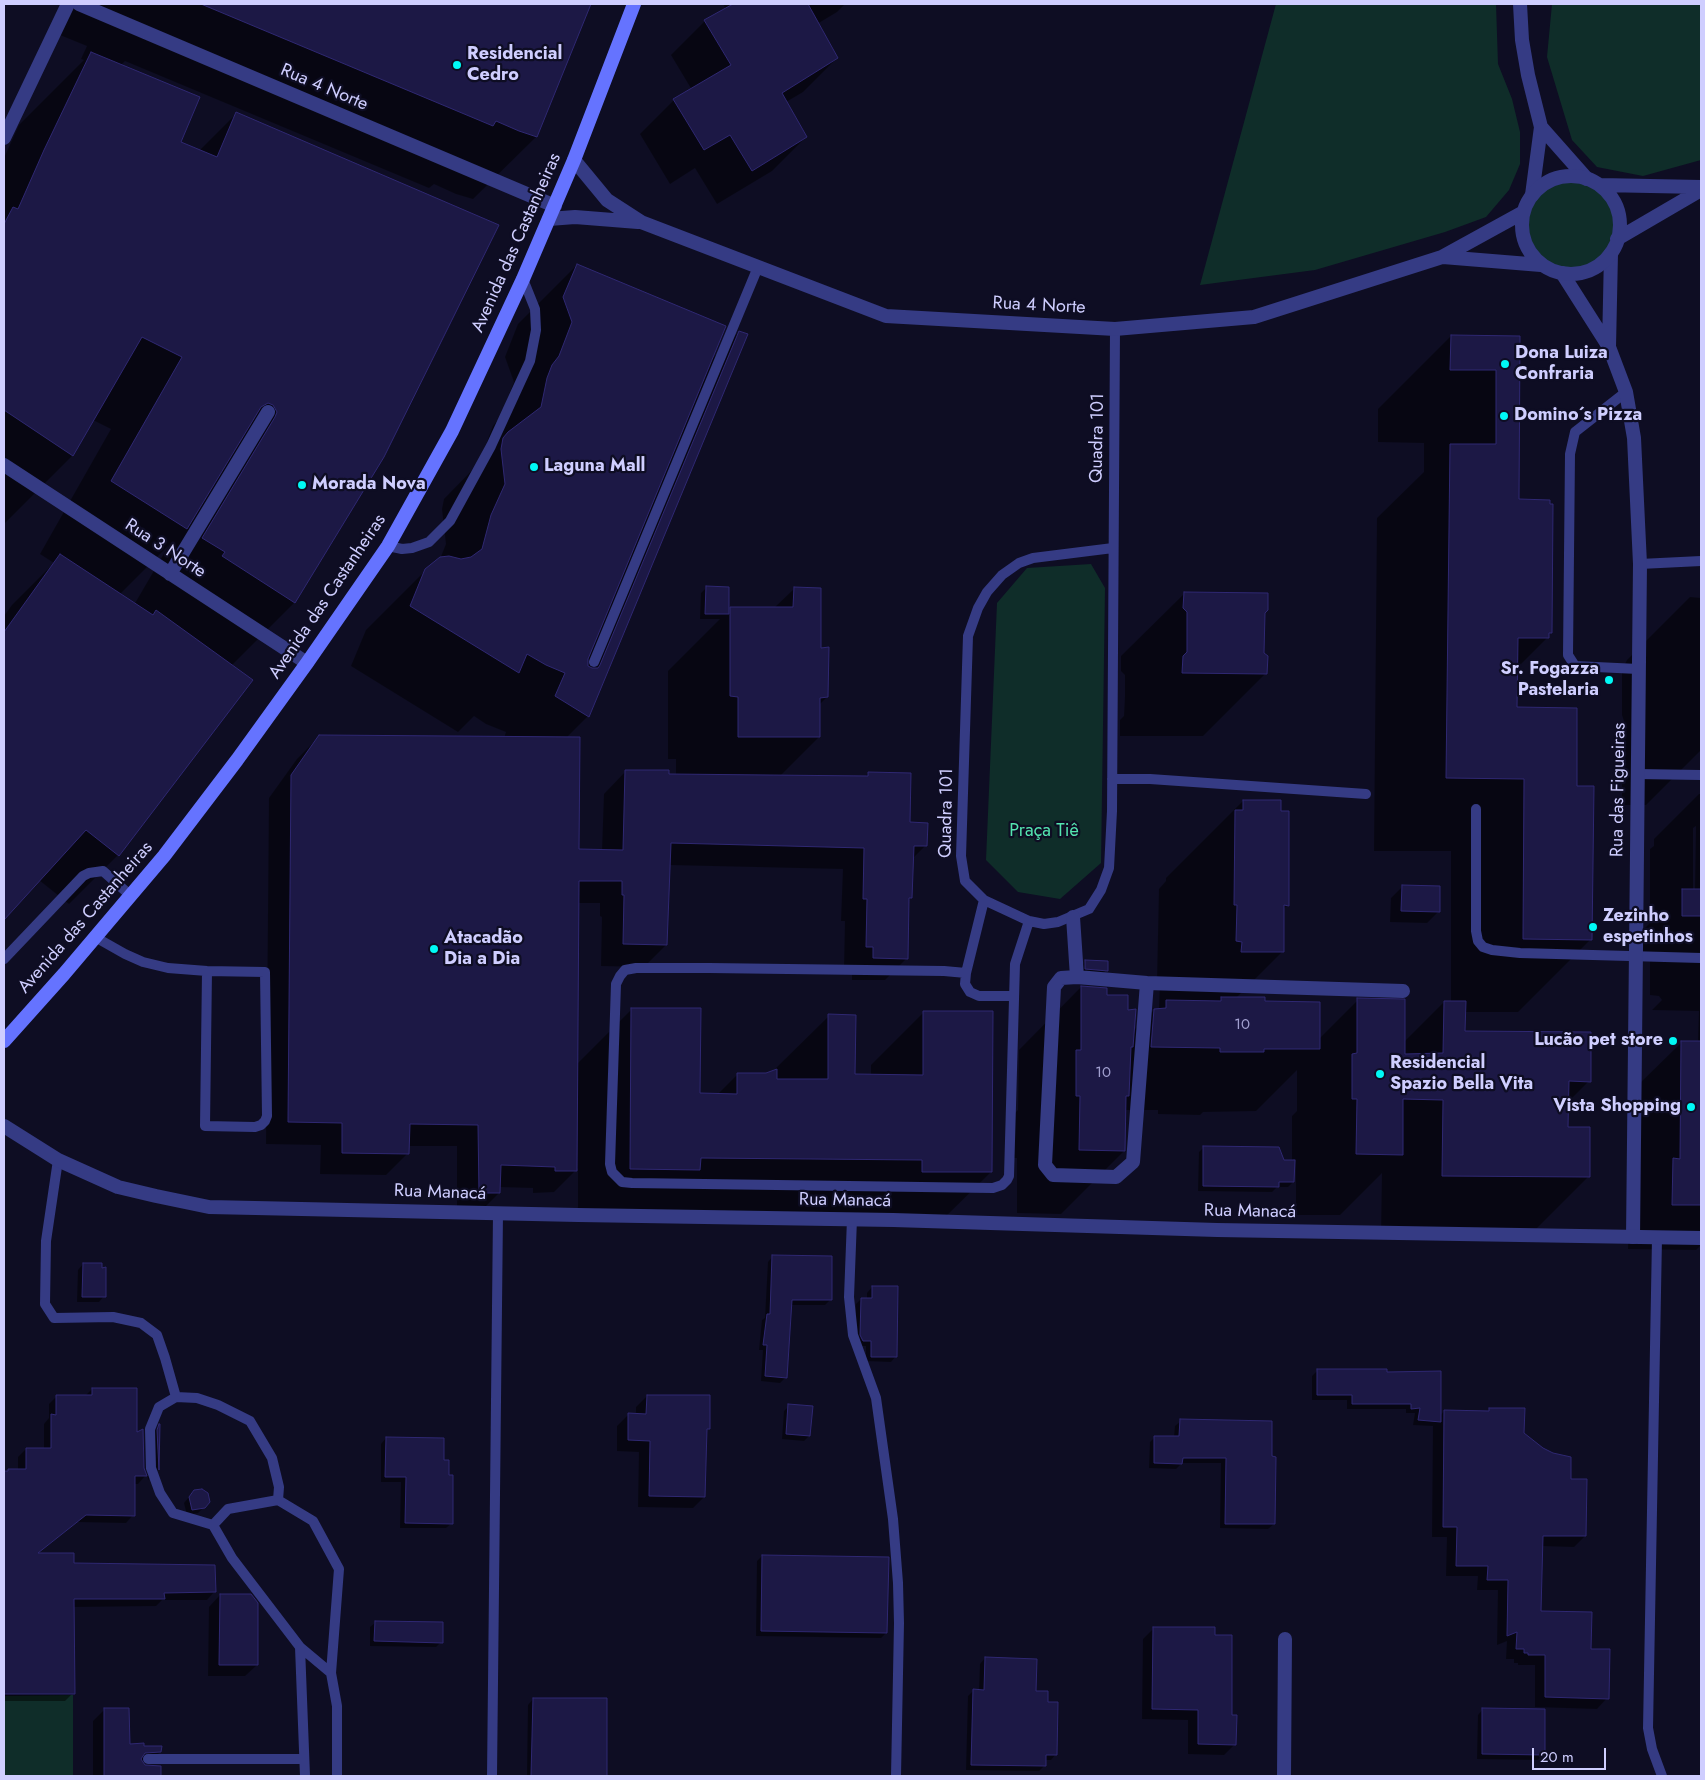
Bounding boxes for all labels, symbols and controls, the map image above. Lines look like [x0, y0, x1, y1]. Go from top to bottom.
place label: Residencial Cedro [467, 44, 562, 86]
marker: Residencial Cedro [451, 59, 463, 71]
street label: Rua 4 Norte [277, 60, 371, 116]
street label: Avenida das Castanheiras [468, 150, 566, 336]
street label: Rua 4 Norte [992, 293, 1086, 319]
place label: Dona Luiza Confraria [1515, 343, 1608, 386]
marker: Dona Luiza Confraria [1499, 358, 1511, 370]
street label: Quadra 101 [1086, 393, 1110, 483]
place label: Domino´s Pizza [1514, 405, 1642, 427]
marker: Domino´s Pizza [1498, 410, 1510, 422]
place label: Laguna Mall [544, 456, 645, 478]
marker: Laguna Mall [528, 461, 540, 473]
place label: Morada Nova [312, 474, 426, 496]
marker: Morada Nova [296, 479, 308, 491]
street label: Avenida das Castanheiras [265, 511, 391, 683]
street label: Rua 3 Norte [120, 515, 210, 583]
place label: Sr. Fogazza Pastelaria [1500, 659, 1599, 702]
marker: Sr. Fogazza Pastelaria [1603, 674, 1615, 686]
street label: Rua das Figueiras [1607, 723, 1631, 857]
street label: Quadra 101 [935, 768, 959, 858]
park label: Praça Tiê [1009, 821, 1079, 843]
street label: Avenida das Castanheiras [14, 838, 158, 998]
place label: Zezinho espetinhos [1603, 906, 1693, 949]
marker: Zezinho espetinhos [1587, 921, 1599, 933]
place label: Atacadão Dia a Dia [444, 928, 523, 971]
marker: Atacadão Dia a Dia [428, 943, 440, 955]
house number: 10 [1234, 1016, 1250, 1034]
place label: Lucão pet store [1534, 1030, 1663, 1052]
marker: Lucão pet store [1667, 1035, 1679, 1047]
place label: Residencial Spazio Bella Vita [1390, 1053, 1533, 1096]
house number: 10 [1095, 1064, 1111, 1082]
marker: Residencial Spazio Bella Vita [1374, 1068, 1386, 1080]
place label: Vista Shopping [1553, 1096, 1681, 1118]
marker: Vista Shopping [1685, 1101, 1697, 1113]
street label: Rua Manacá [394, 1181, 486, 1205]
street label: Rua Manacá [799, 1189, 891, 1213]
street label: Rua Manacá [1204, 1200, 1296, 1224]
scale bar [1535, 1738, 1609, 1770]
text: 20 m [1540, 1746, 1574, 1768]

